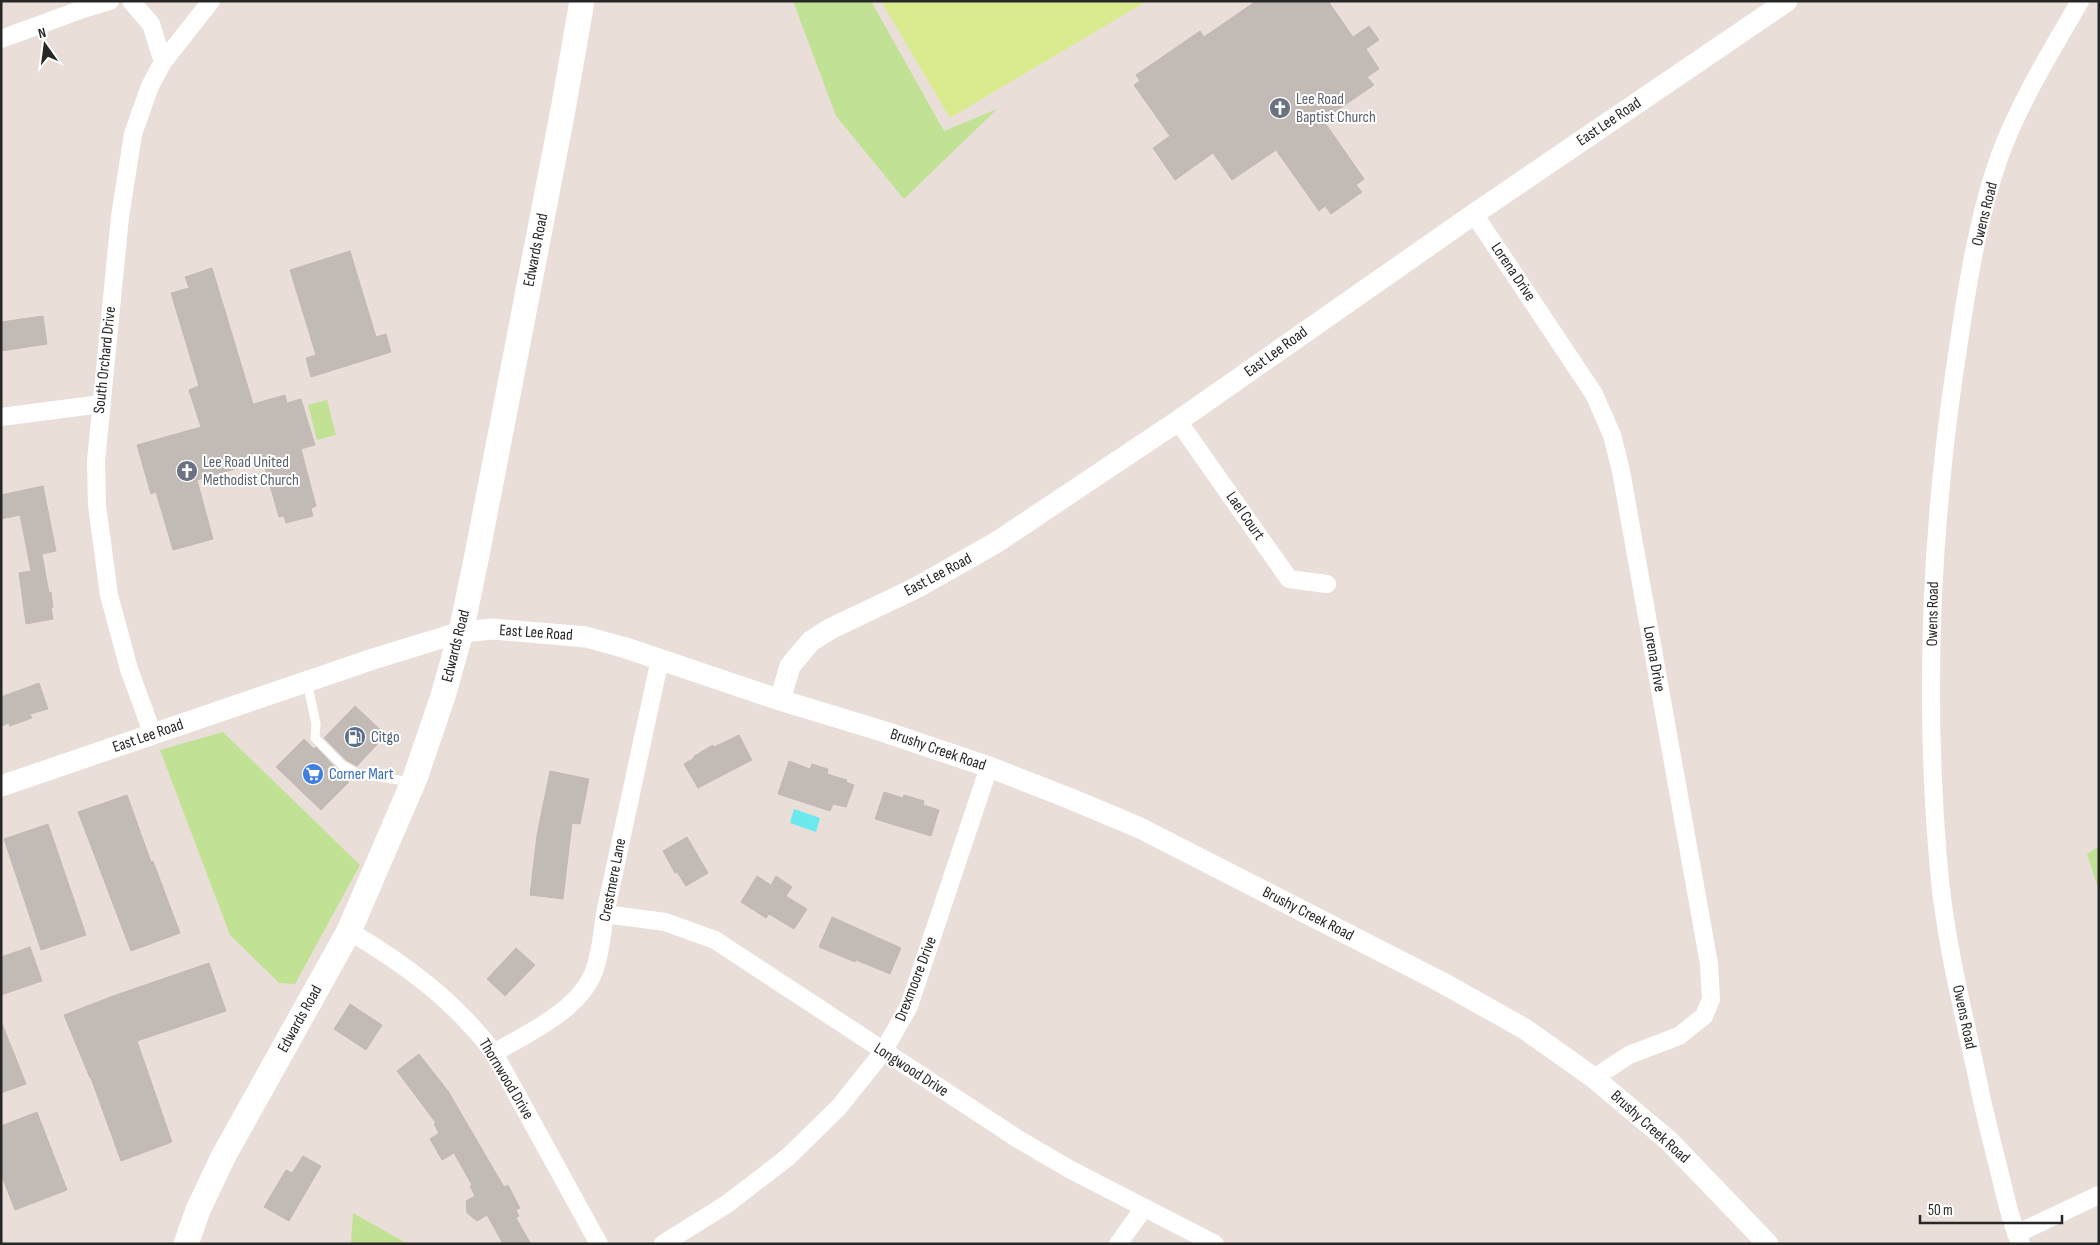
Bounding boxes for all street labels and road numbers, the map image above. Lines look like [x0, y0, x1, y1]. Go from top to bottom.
street label: East Lee Road [1573, 94, 1645, 150]
street label: Owens Road [1968, 180, 2002, 248]
street label: Edwards Road [520, 212, 552, 288]
street label: Lorena Drive [1486, 239, 1540, 305]
street label: South Orchard Drive [90, 306, 120, 414]
street label: East Lee Road [1241, 323, 1311, 381]
street label: Lael Court [1222, 488, 1269, 544]
street label: East Lee Road [901, 549, 975, 601]
street label: Owens Road [1923, 581, 1943, 647]
street label: Edwards Road [438, 608, 474, 684]
street label: East Lee Road [499, 621, 573, 645]
street label: Lorena Drive [1639, 625, 1669, 693]
street label: East Lee Road [110, 715, 186, 757]
street label: Brushy Creek Road [888, 725, 988, 775]
street label: Crestmere Lane [596, 837, 630, 923]
street label: Brushy Creek Road [1259, 883, 1357, 945]
street label: Drexmoore Drive [891, 934, 941, 1024]
street label: Edwards Road [274, 982, 326, 1056]
street label: Owens Road [1948, 983, 1980, 1051]
street label: Thornwood Drive [475, 1035, 537, 1123]
street label: Longwood Drive [870, 1039, 952, 1101]
street label: Brushy Creek Road [1607, 1087, 1693, 1167]

